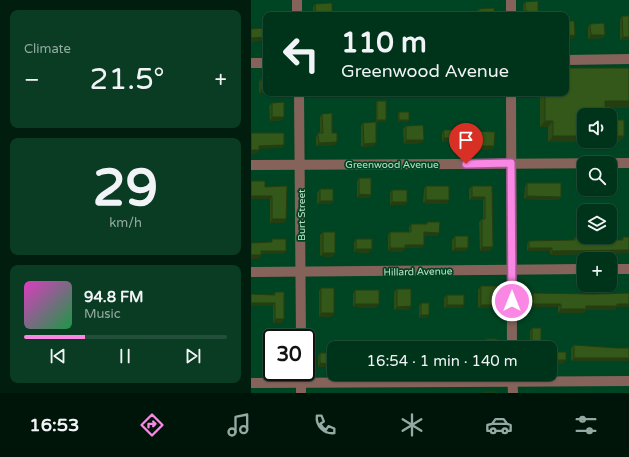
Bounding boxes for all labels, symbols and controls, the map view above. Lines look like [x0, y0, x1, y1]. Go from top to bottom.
text: 110 m [341, 26, 427, 60]
icon: left [275, 28, 327, 80]
text: Climate [24, 41, 71, 57]
text: Greenwood Avenue [341, 60, 509, 82]
text: 21.5° [90, 61, 165, 98]
text: − [24, 67, 40, 93]
text: + [215, 67, 227, 93]
map controls [577, 108, 617, 292]
button: sound [577, 108, 617, 148]
pin [449, 123, 483, 164]
icon: arrive [455, 129, 477, 151]
button: search [577, 156, 617, 196]
text: 29 [93, 157, 158, 220]
street label: Greenwood Avenue [345, 159, 439, 171]
street label: Burt Street [296, 189, 308, 241]
button: layers [577, 204, 617, 244]
text: km/h [109, 215, 142, 231]
button: + [577, 252, 617, 292]
street label: Hillard Avenue [383, 265, 453, 279]
position arrow [491, 280, 533, 322]
text: 94.8 FM [84, 288, 144, 306]
text: Music [84, 306, 121, 322]
speed limit sign: 30 [263, 329, 315, 381]
icon: previous [47, 345, 69, 367]
icon: pause [114, 345, 136, 367]
icon: next [182, 345, 204, 367]
text: 16:54 · 1 min · 140 m [367, 352, 517, 370]
icon: directions [138, 411, 166, 439]
icon: music [225, 411, 253, 439]
icon: phone [311, 411, 339, 439]
icon: climate [398, 411, 426, 439]
icon: car [485, 411, 513, 439]
icon: filters [572, 411, 600, 439]
text: 16:53 [29, 414, 79, 436]

